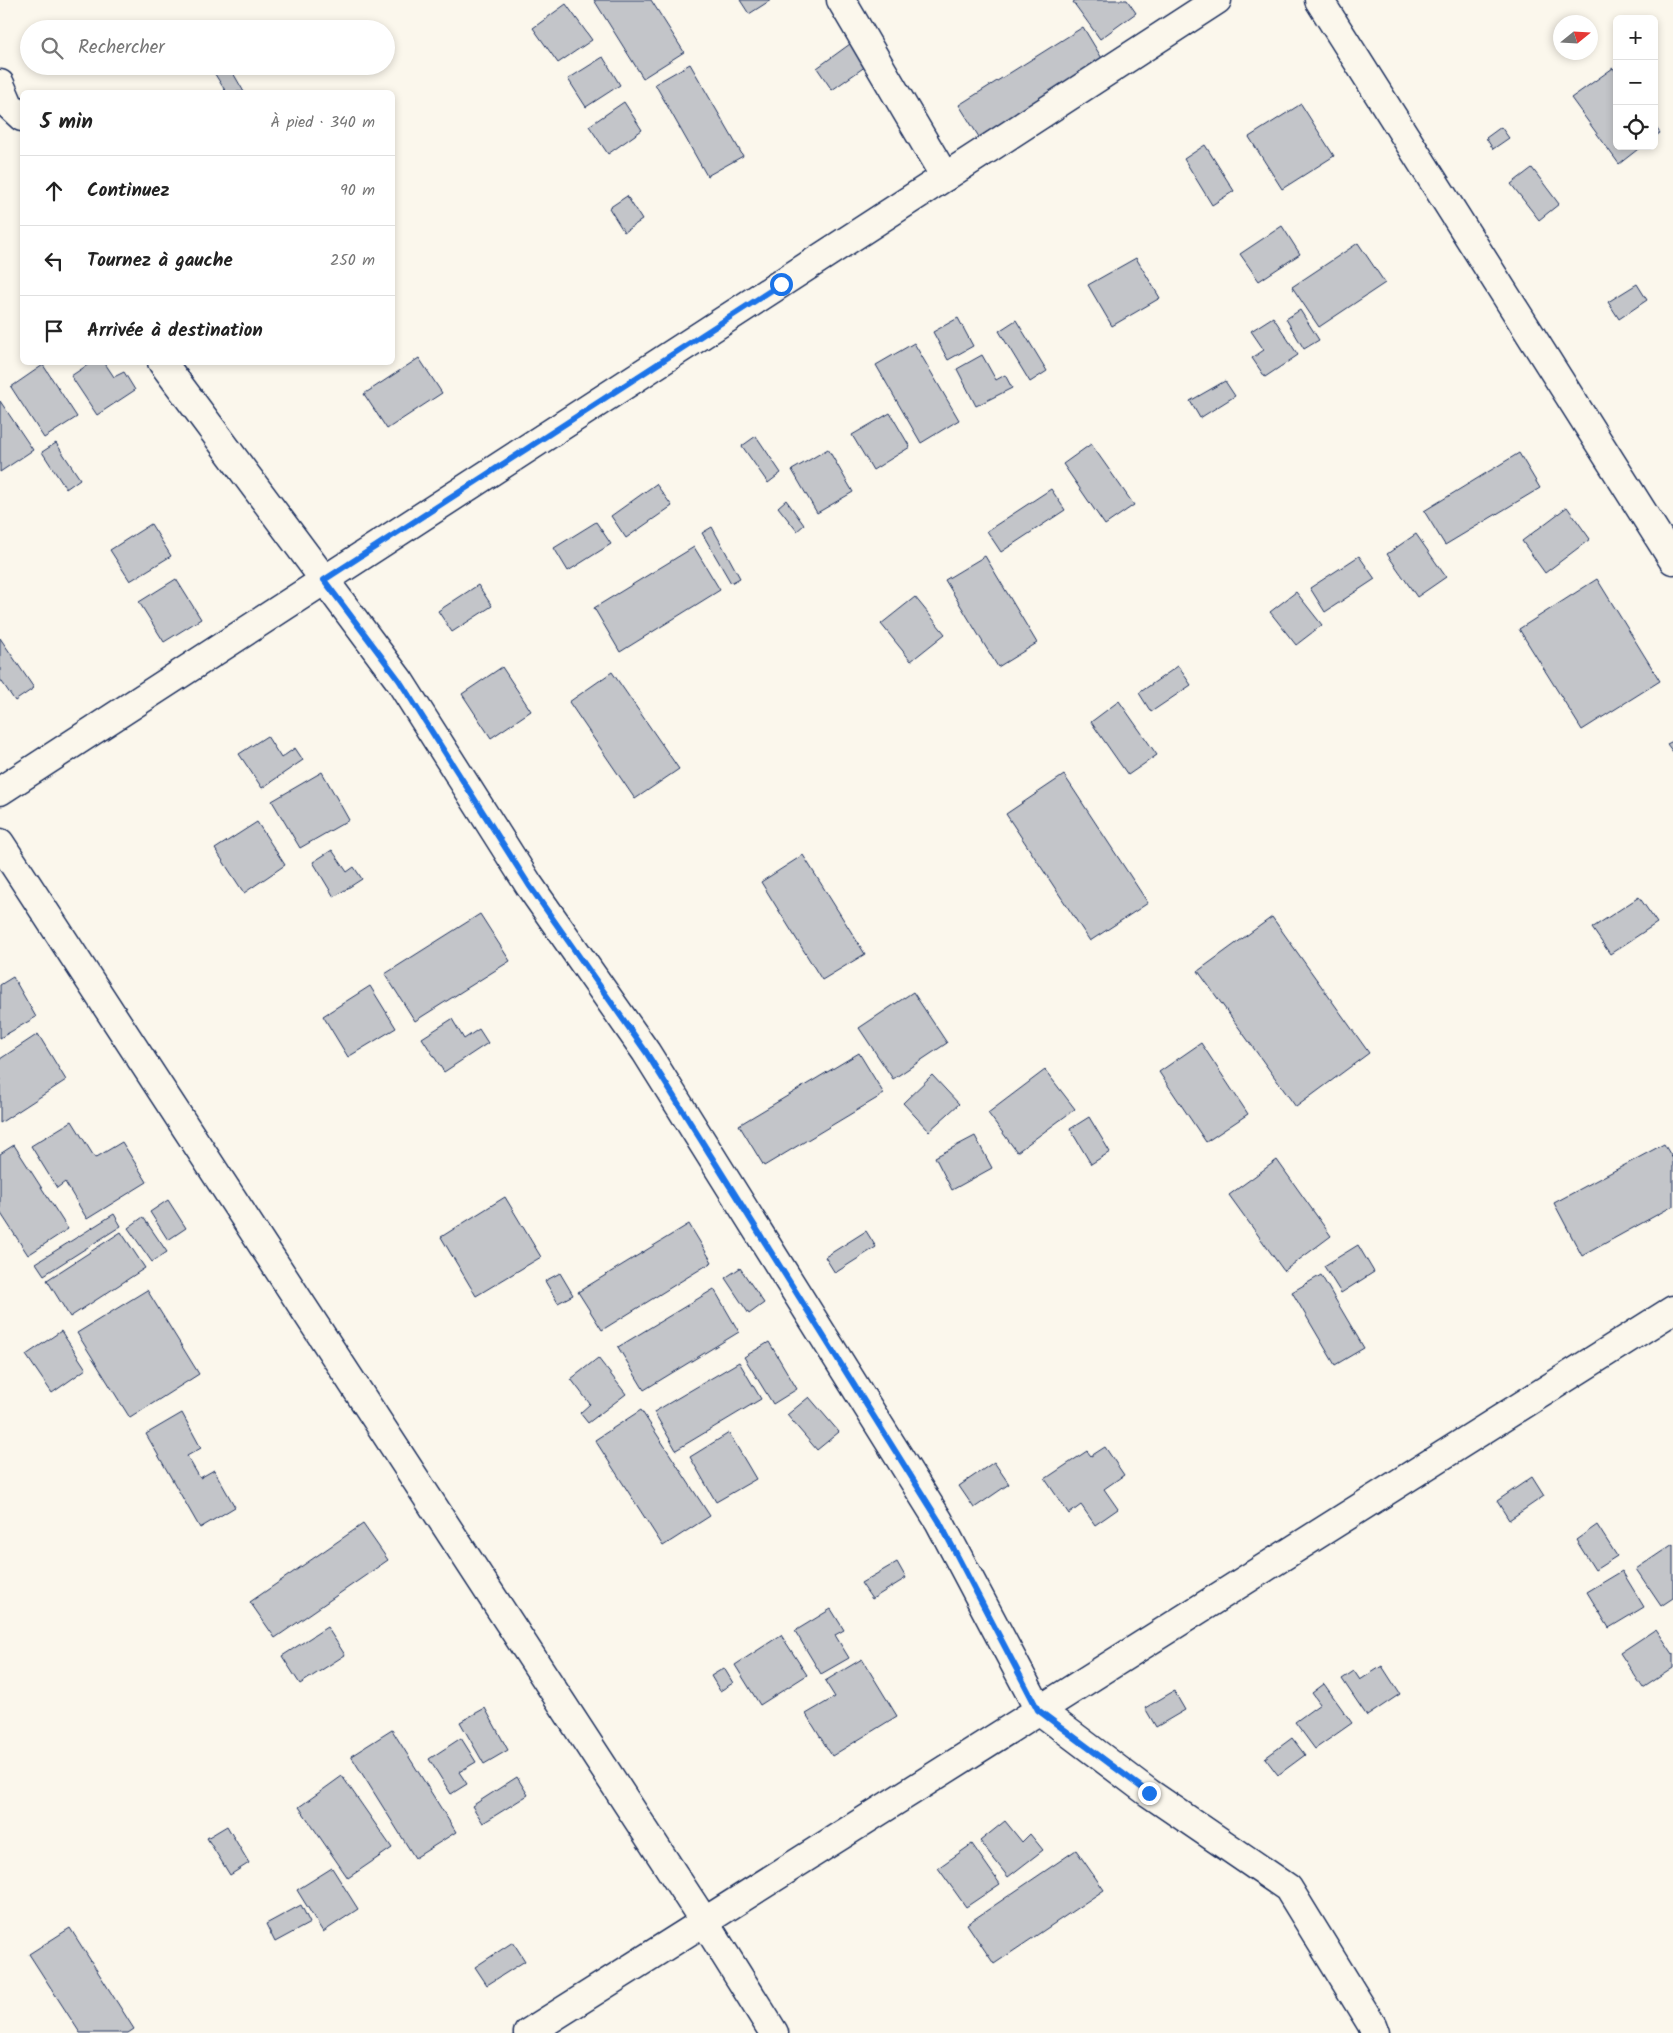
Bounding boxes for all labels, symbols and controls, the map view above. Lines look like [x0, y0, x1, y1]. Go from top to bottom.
north arrow [1553, 15, 1598, 60]
map controls [1613, 15, 1658, 150]
button: + [1613, 15, 1658, 60]
search box [20, 20, 395, 75]
text: Rechercher [78, 33, 165, 63]
icon: search [38, 34, 66, 62]
button: − [1613, 60, 1658, 105]
button: locate [1613, 105, 1658, 150]
text: 5 min [40, 106, 93, 139]
text: À pied · 340 m [270, 110, 375, 135]
text: Continuez [87, 176, 170, 206]
icon: ahead [40, 177, 68, 205]
text: 90 m [340, 178, 375, 203]
text: Tournez à gauche [87, 246, 233, 276]
icon: left [40, 247, 68, 275]
text: 250 m [330, 248, 375, 273]
route start [770, 273, 793, 296]
text: Arrivée à destination [87, 316, 263, 346]
icon: arrive [40, 317, 68, 345]
route end [1138, 1782, 1161, 1805]

